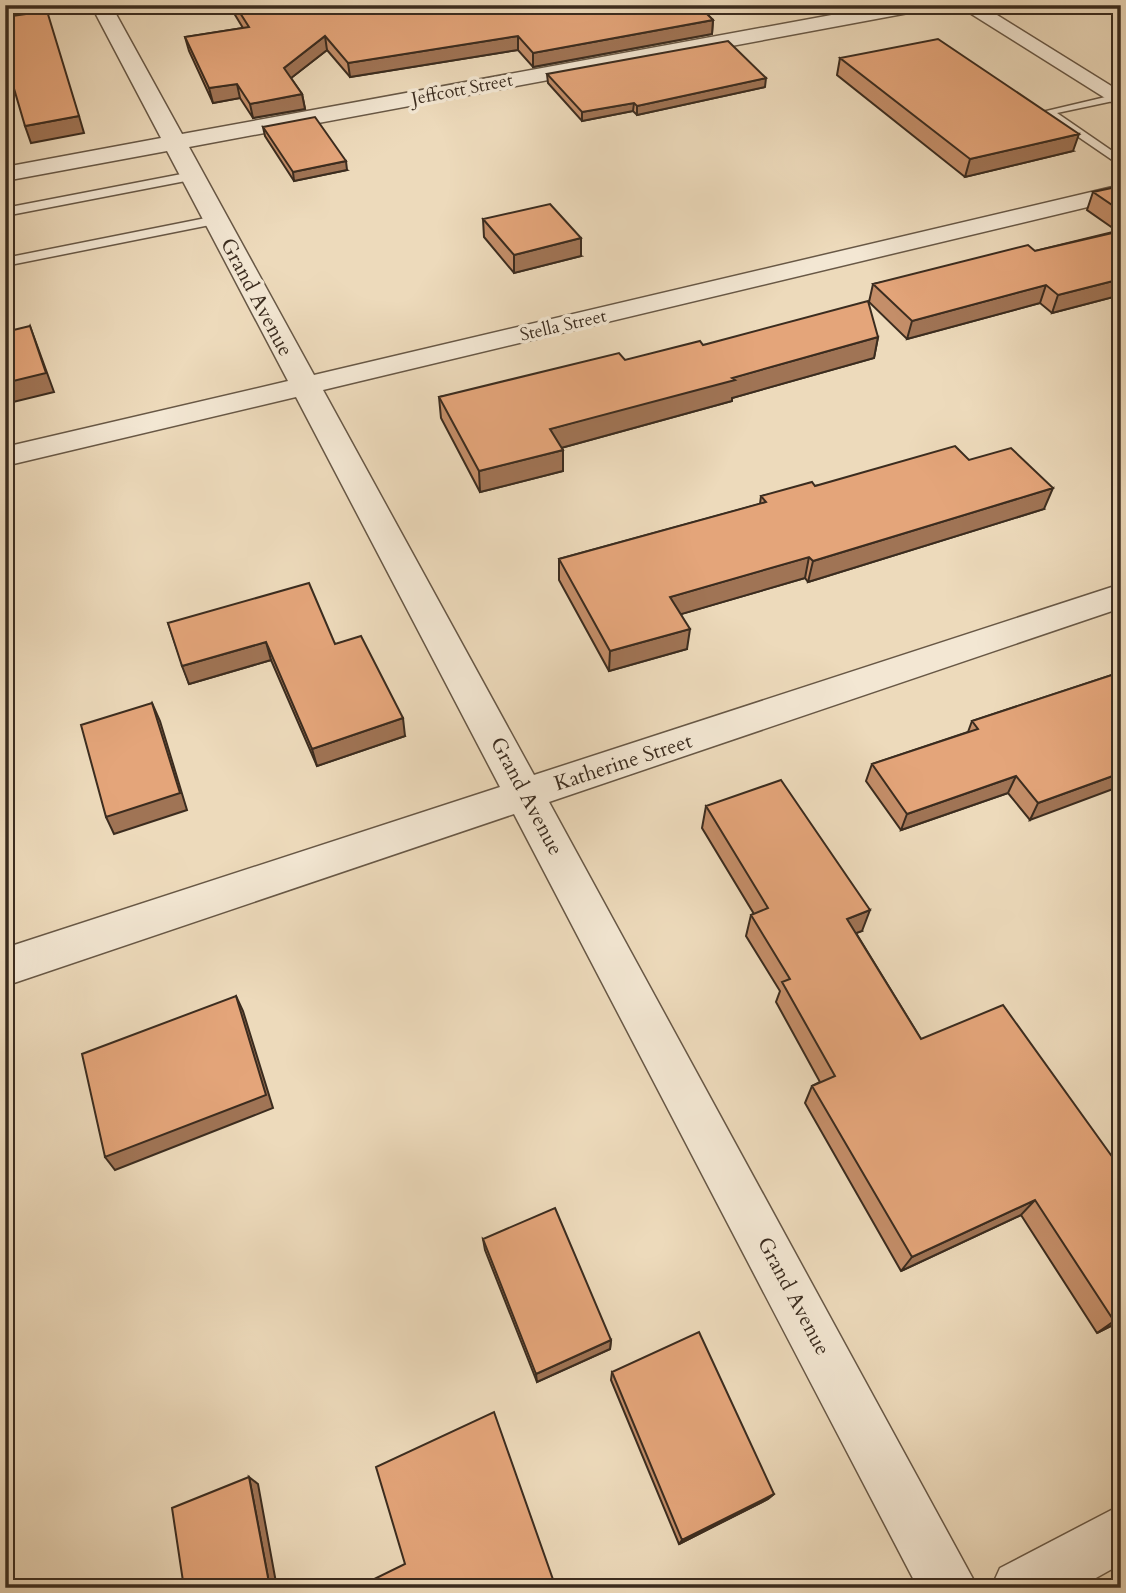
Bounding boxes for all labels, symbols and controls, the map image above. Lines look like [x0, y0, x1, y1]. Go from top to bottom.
street label: Jeffcott Street [406, 67, 515, 112]
street label: Grand Avenue [213, 233, 300, 362]
street label: Stella Street [517, 303, 609, 348]
street label: Katherine Street [550, 726, 696, 798]
street label: Grand Avenue [483, 732, 570, 861]
street label: Grand Avenue [750, 1232, 837, 1361]

